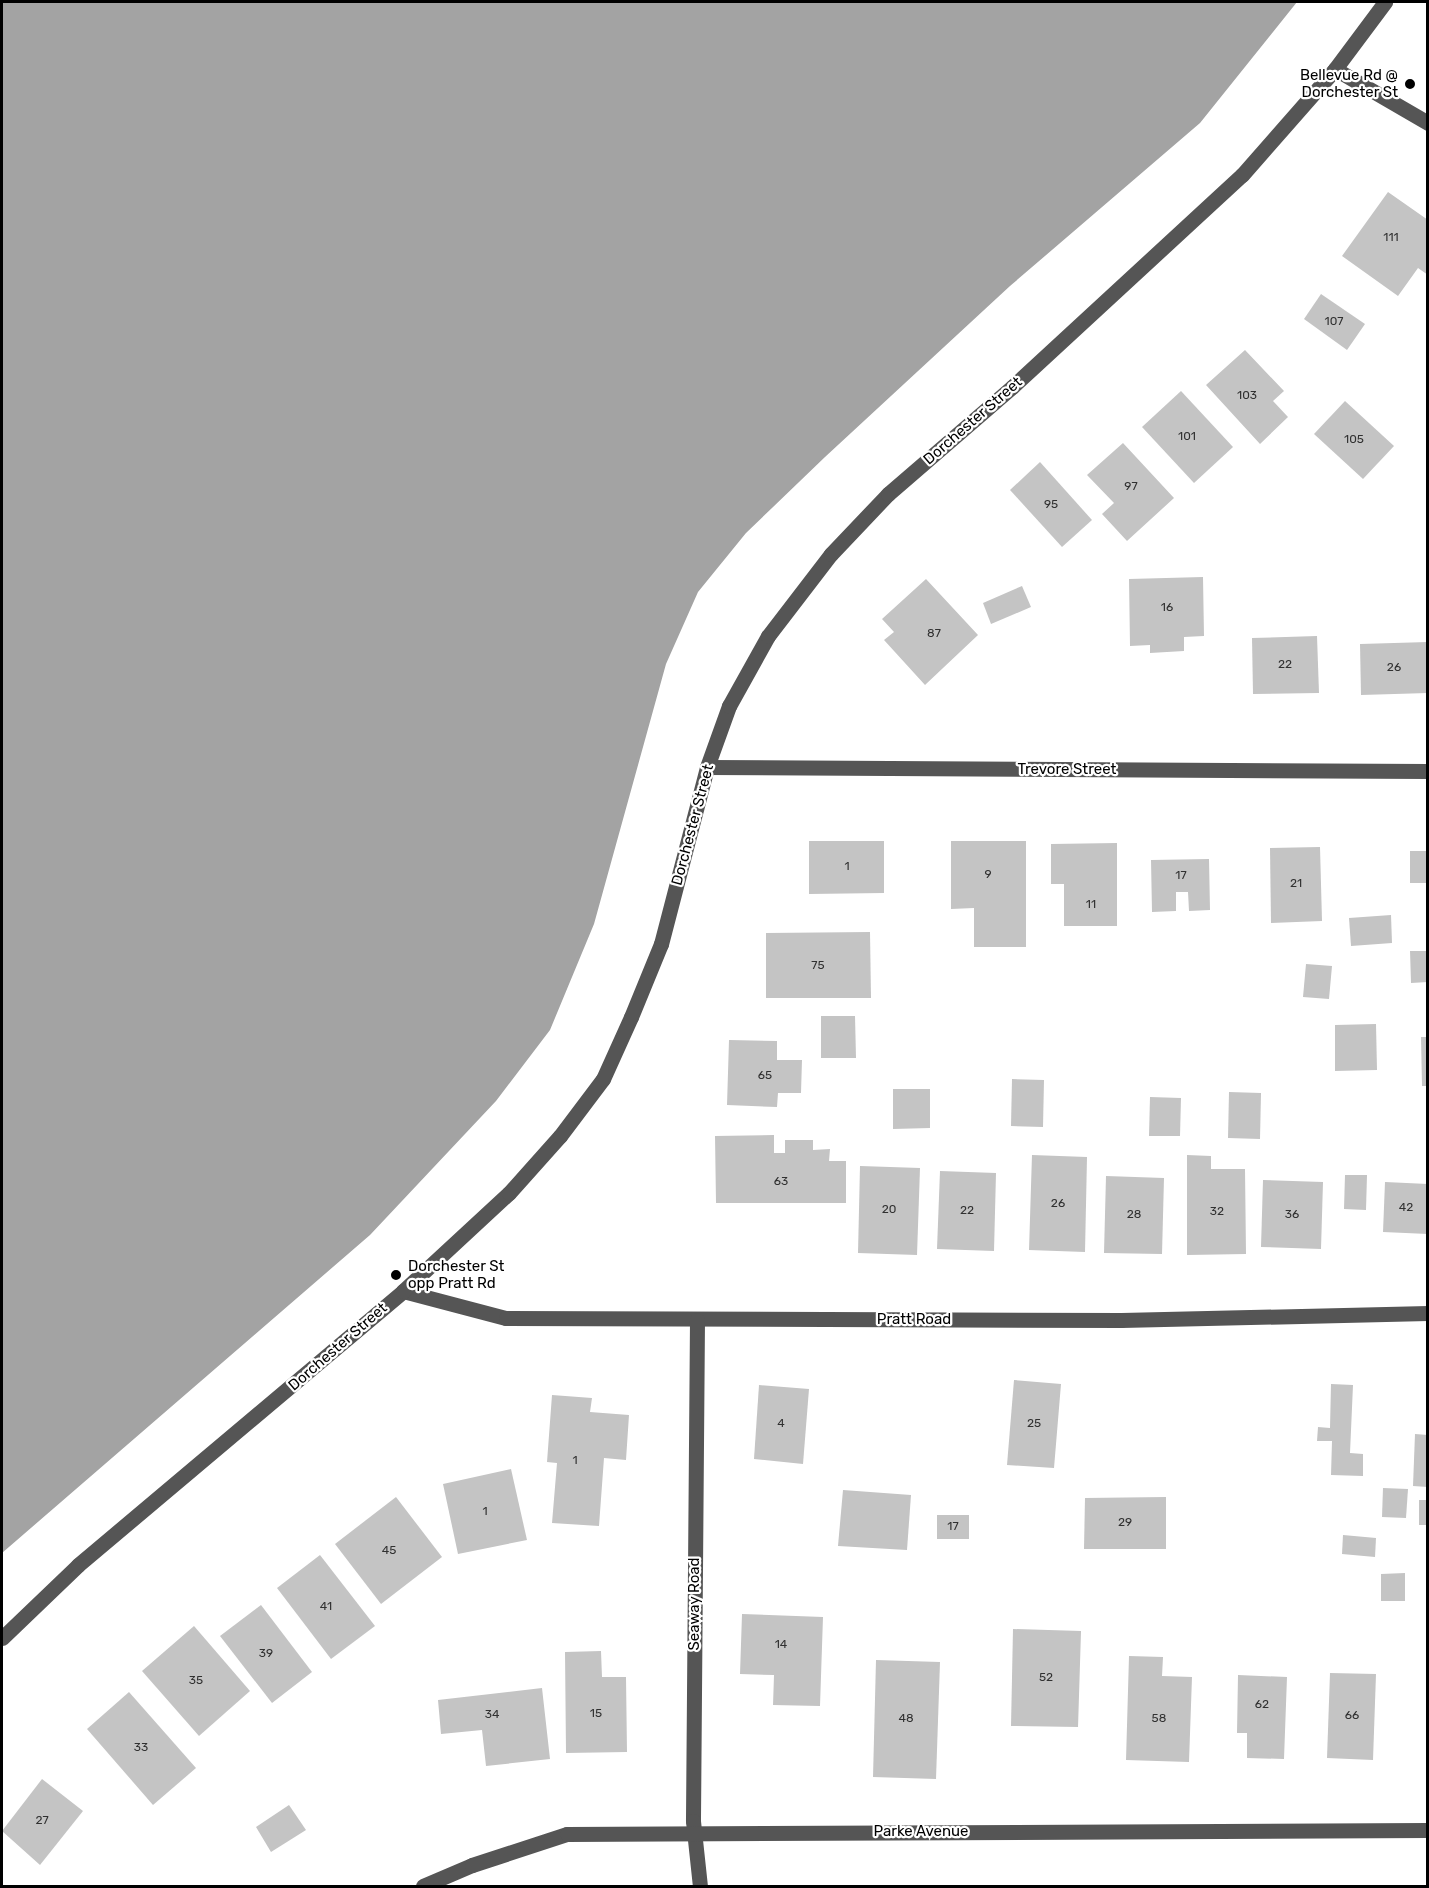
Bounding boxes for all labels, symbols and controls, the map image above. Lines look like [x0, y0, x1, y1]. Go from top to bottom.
place label: Bellevue Rd @ Dorchester St [1300, 66, 1398, 101]
marker: Bellevue Rd @ Dorchester St [1403, 77, 1417, 91]
house number: 111 [1383, 231, 1399, 245]
house number: 107 [1325, 315, 1343, 329]
street label: Dorchester Street [920, 373, 1026, 469]
house number: 103 [1237, 389, 1257, 403]
house number: 101 [1178, 430, 1196, 444]
house number: 105 [1344, 433, 1364, 447]
house number: 97 [1124, 480, 1138, 494]
house number: 95 [1044, 498, 1058, 512]
house number: 16 [1161, 601, 1173, 615]
house number: 87 [927, 627, 941, 641]
house number: 22 [1278, 658, 1292, 672]
house number: 26 [1387, 661, 1401, 675]
street label: Trevore Street [1018, 761, 1116, 779]
street label: Dorchester Street [668, 762, 718, 888]
house number: 1 [844, 860, 850, 874]
house number: 9 [984, 868, 992, 882]
house number: 17 [1175, 869, 1187, 883]
house number: 21 [1290, 877, 1302, 891]
house number: 11 [1086, 898, 1096, 912]
house number: 75 [811, 959, 825, 973]
house number: 65 [758, 1069, 772, 1083]
house number: 63 [774, 1175, 788, 1189]
house number: 26 [1051, 1197, 1065, 1211]
house number: 42 [1399, 1201, 1413, 1215]
house number: 20 [882, 1203, 896, 1217]
house number: 22 [960, 1204, 974, 1218]
house number: 32 [1210, 1205, 1224, 1219]
house number: 28 [1127, 1208, 1141, 1222]
house number: 36 [1285, 1208, 1299, 1222]
place label: Dorchester St opp Pratt Rd [408, 1257, 505, 1292]
marker: Dorchester St opp Pratt Rd [389, 1268, 403, 1282]
street label: Dorchester Street [285, 1299, 391, 1395]
street label: Pratt Road [877, 1311, 951, 1329]
house number: 4 [777, 1417, 785, 1431]
house number: 25 [1027, 1417, 1041, 1431]
house number: 1 [572, 1454, 578, 1468]
house number: 1 [482, 1505, 488, 1519]
house number: 29 [1118, 1516, 1132, 1530]
house number: 17 [947, 1520, 959, 1534]
house number: 45 [382, 1544, 396, 1558]
street label: Seaway Road [686, 1557, 704, 1651]
house number: 41 [320, 1600, 332, 1614]
house number: 14 [775, 1638, 787, 1652]
house number: 39 [259, 1647, 273, 1661]
house number: 52 [1039, 1671, 1053, 1685]
house number: 35 [189, 1674, 203, 1688]
house number: 62 [1255, 1698, 1269, 1712]
house number: 15 [590, 1707, 602, 1721]
house number: 34 [485, 1708, 499, 1722]
house number: 66 [1345, 1709, 1359, 1723]
house number: 48 [898, 1712, 914, 1726]
house number: 58 [1152, 1712, 1166, 1726]
house number: 33 [134, 1741, 148, 1755]
house number: 27 [35, 1814, 49, 1828]
street label: Parke Avenue [873, 1823, 969, 1841]

